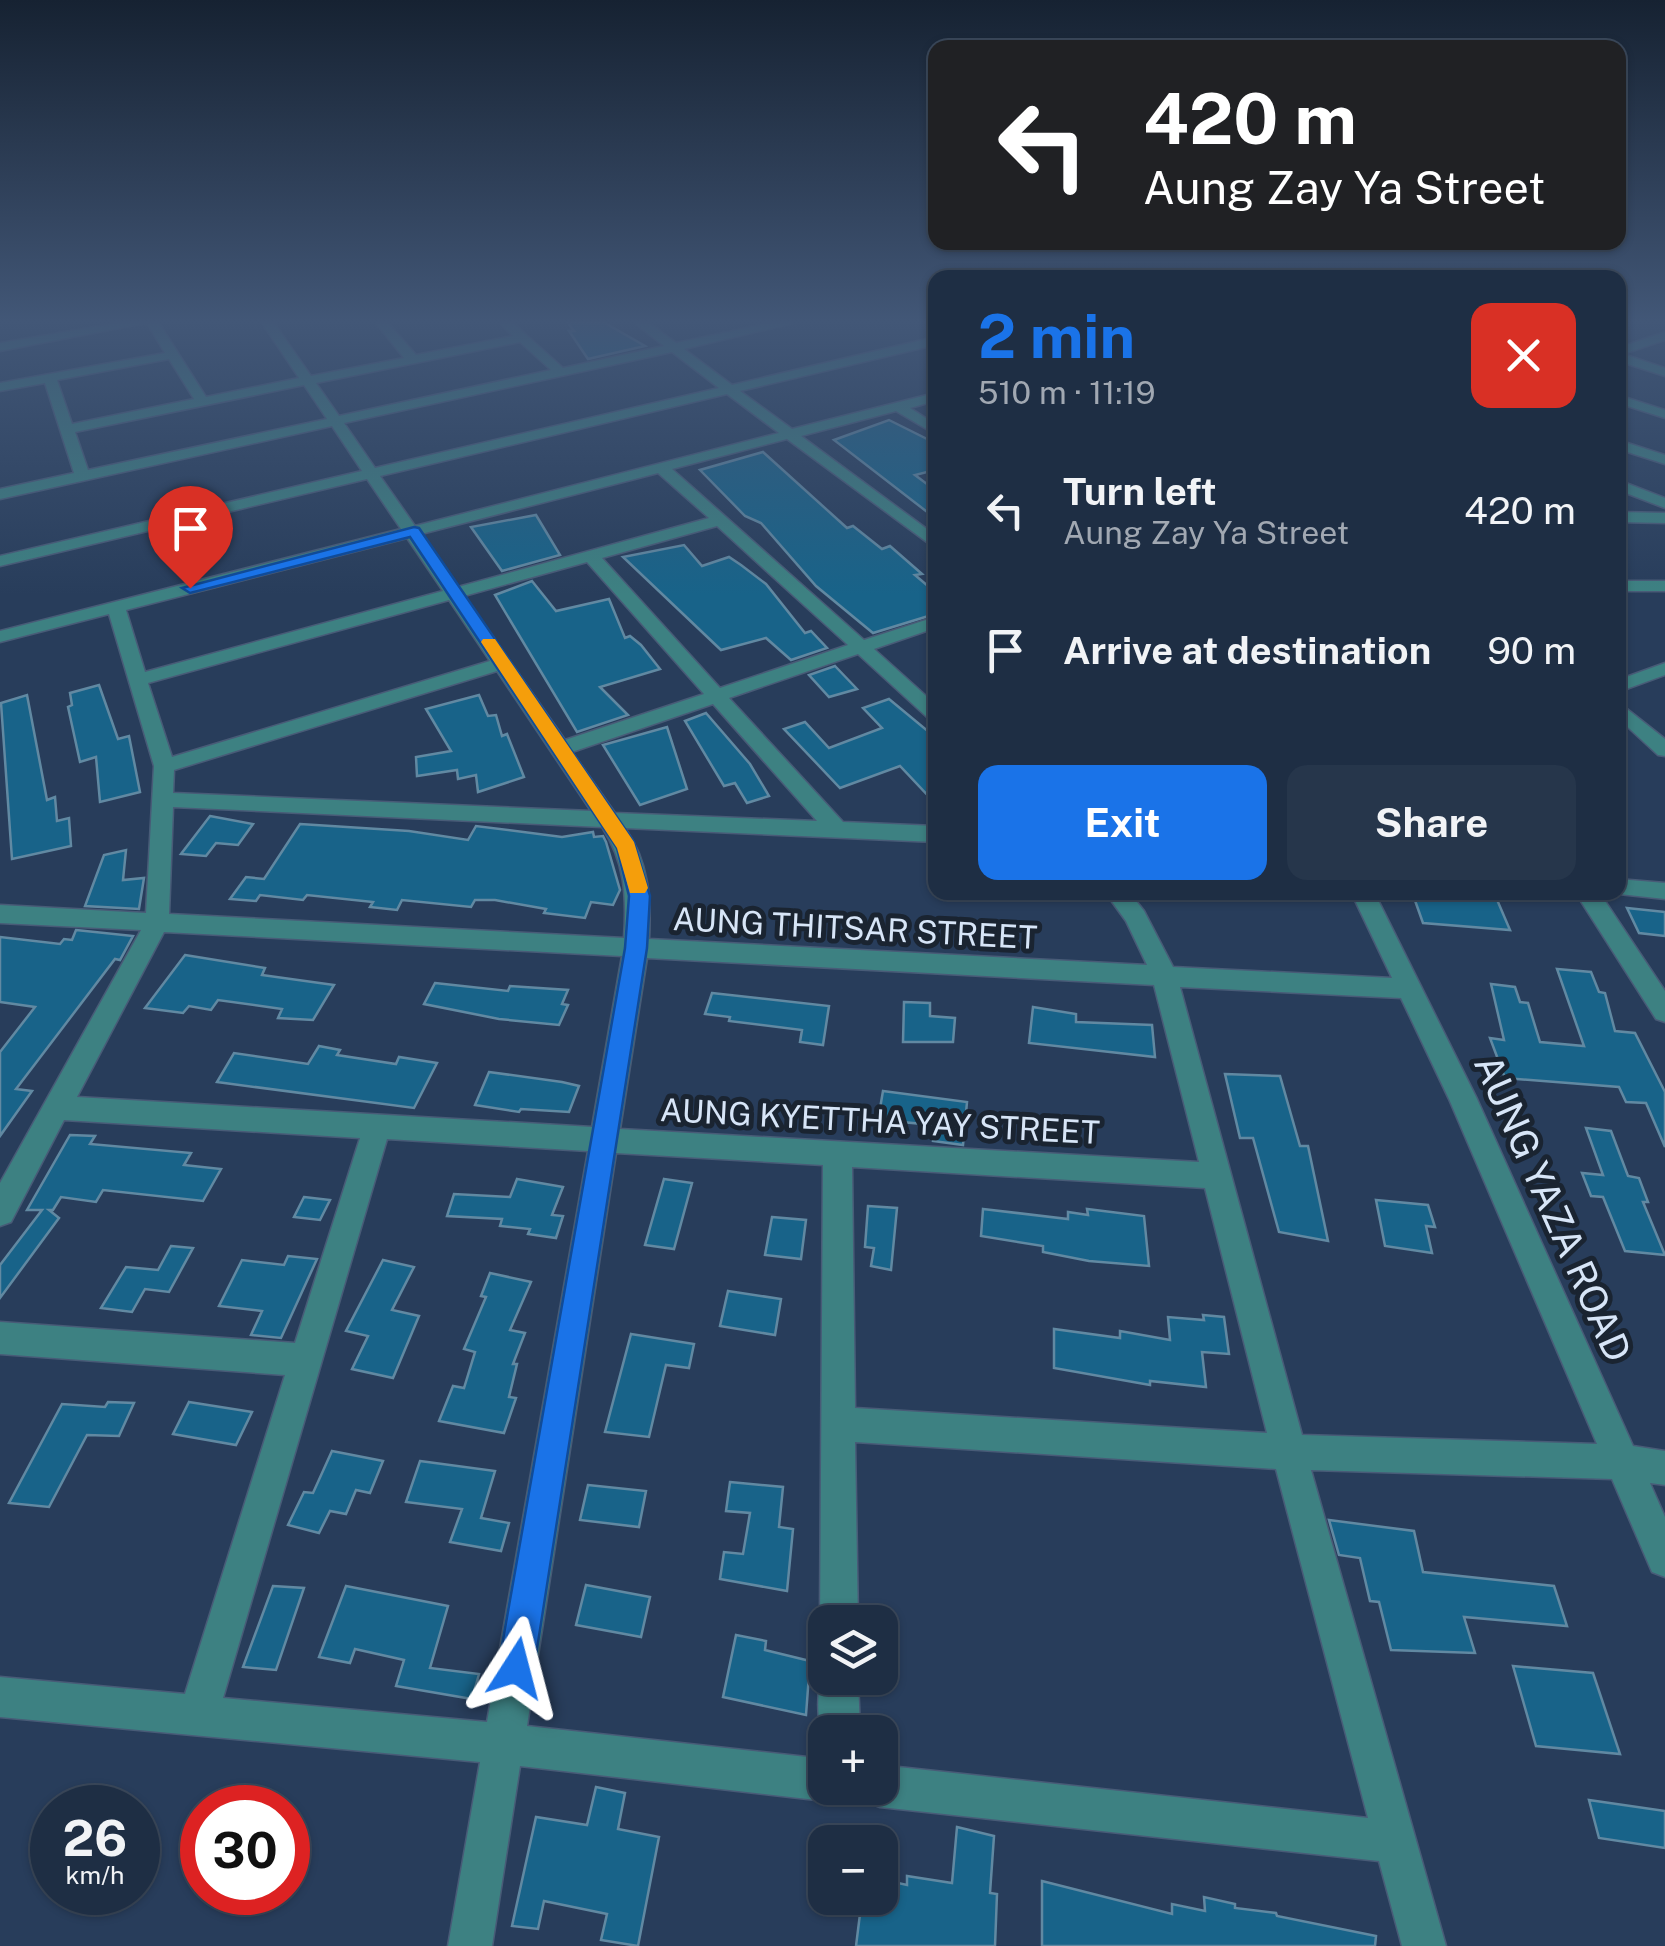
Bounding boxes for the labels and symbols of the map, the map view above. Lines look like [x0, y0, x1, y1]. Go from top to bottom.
pin [148, 486, 233, 589]
street label: AUNG THITSAR STREET [672, 900, 1038, 956]
street label: AUNG YAZA ROAD [1465, 1048, 1641, 1368]
street label: AUNG KYETTHA YAY STREET [659, 1091, 1101, 1151]
position arrow [464, 1616, 568, 1720]
speed limit sign: 30 [180, 1785, 310, 1915]

